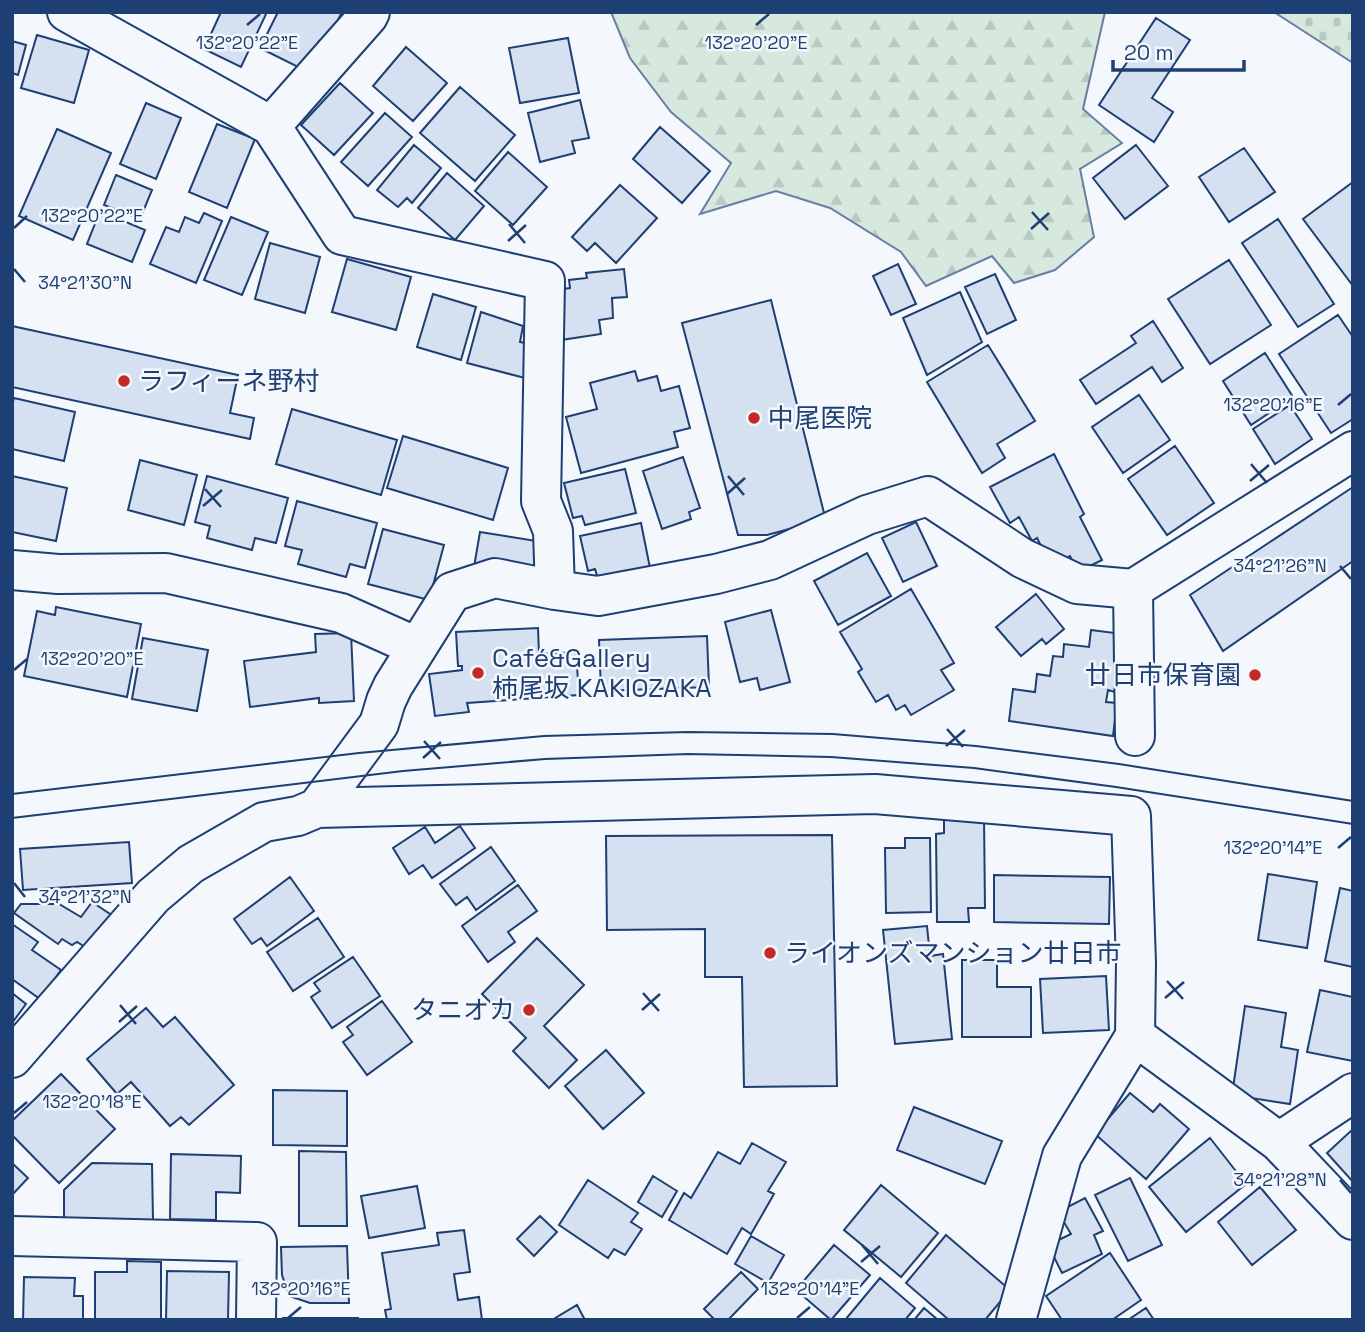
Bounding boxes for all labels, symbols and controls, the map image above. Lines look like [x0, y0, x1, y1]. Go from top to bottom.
scale bar [1113, 28, 1244, 72]
text: 132°20'22"E [196, 31, 298, 54]
text: 132°20'20"E [704, 31, 808, 54]
text: 20 m [1124, 39, 1174, 66]
text: 132°20'22"E [41, 204, 143, 227]
text: 34°21'30"N [38, 271, 132, 294]
place label: ラフィーネ野村 [138, 364, 319, 398]
marker: ラフィーネ野村 [116, 373, 132, 389]
text: 132°20'16"E [1223, 393, 1323, 416]
place label: 中尾医院 [768, 401, 872, 435]
marker: 中尾医院 [746, 410, 762, 426]
text: 34°21'26"N [1233, 554, 1327, 577]
place label: Café&Gallery 柿尾坂 KAKIOZAKA [492, 641, 712, 705]
text: 132°20'20"E [40, 647, 144, 670]
place label: 廿日市保育園 [1085, 658, 1241, 692]
marker: Café&Gallery 柿尾坂 KAKIOZAKA [470, 665, 486, 681]
marker: 廿日市保育園 [1247, 667, 1263, 683]
text: 132°20'14"E [1224, 836, 1322, 859]
text: 34°21'32"N [38, 885, 132, 908]
place label: ライオンズマンション廿日市 [784, 936, 1121, 970]
marker: ライオンズマンション廿日市 [762, 945, 778, 961]
place label: タニオカ [411, 993, 515, 1027]
marker: タニオカ [521, 1002, 537, 1018]
text: 132°20'18"E [42, 1090, 142, 1113]
text: 34°21'28"N [1233, 1168, 1327, 1191]
text: 132°20'16"E [251, 1277, 351, 1300]
text: 132°20'14"E [761, 1277, 859, 1300]

